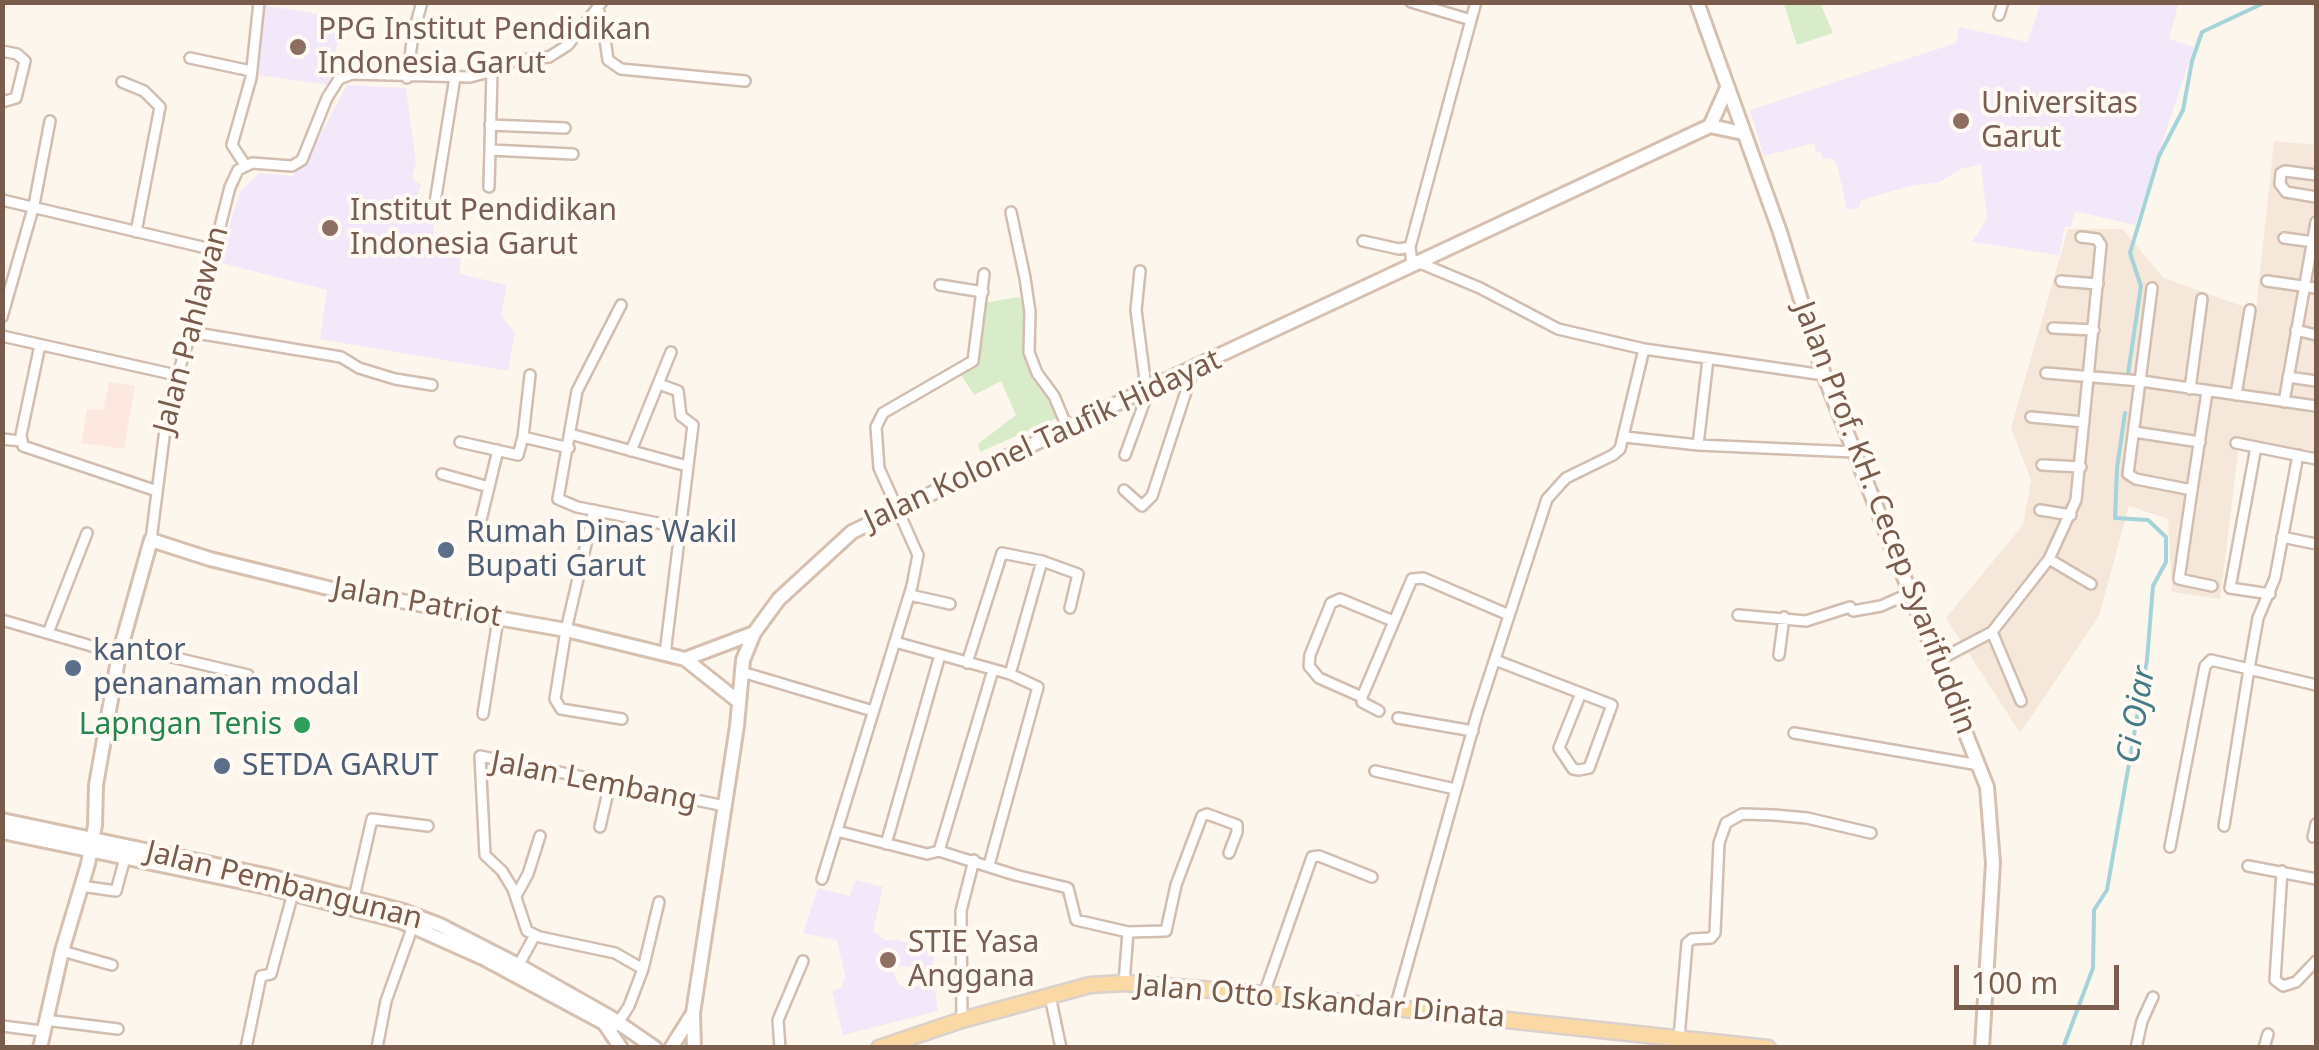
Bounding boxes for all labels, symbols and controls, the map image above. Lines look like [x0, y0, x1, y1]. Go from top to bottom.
place label: PPG Institut Pendidikan Indonesia Garut [318, 12, 651, 82]
marker: PPG Institut Pendidikan Indonesia Garut [287, 36, 309, 58]
place label: Universitas Garut [1981, 86, 2138, 156]
marker: Universitas Garut [1950, 110, 1972, 132]
place label: Institut Pendidikan Indonesia Garut [350, 193, 617, 264]
marker: Institut Pendidikan Indonesia Garut [319, 217, 341, 239]
street label: Jalan Pahlawan [147, 222, 237, 438]
street label: Jalan Prof. KH. Cecep Syarifuddin [1785, 297, 1983, 739]
street label: Jalan Kolonel Taufik Hidayat [859, 342, 1227, 540]
place label: Rumah Dinas Wakil Bupati Garut [466, 515, 737, 586]
marker: Rumah Dinas Wakil Bupati Garut [435, 539, 457, 561]
street label: Jalan Patriot [330, 570, 504, 636]
place label: kantor penanaman modal [93, 633, 360, 704]
marker: kantor penanaman modal [62, 657, 84, 679]
water label: Ci Ojar [2110, 664, 2164, 766]
place label: Lapngan Tenis [79, 707, 282, 743]
marker: Lapngan Tenis [291, 714, 313, 736]
street label: Jalan Lembang [488, 744, 700, 820]
place label: SETDA GARUT [242, 748, 438, 784]
marker: SETDA GARUT [211, 755, 233, 777]
street label: Jalan Pembangunan [142, 834, 426, 938]
place label: STIE Yasa Anggana [908, 925, 1039, 996]
scale bar [1959, 945, 2124, 1007]
marker: STIE Yasa Anggana [877, 949, 899, 971]
text: 100 m [1971, 962, 2058, 1003]
street label: Jalan Otto Iskandar Dinata [1134, 968, 1506, 1036]

